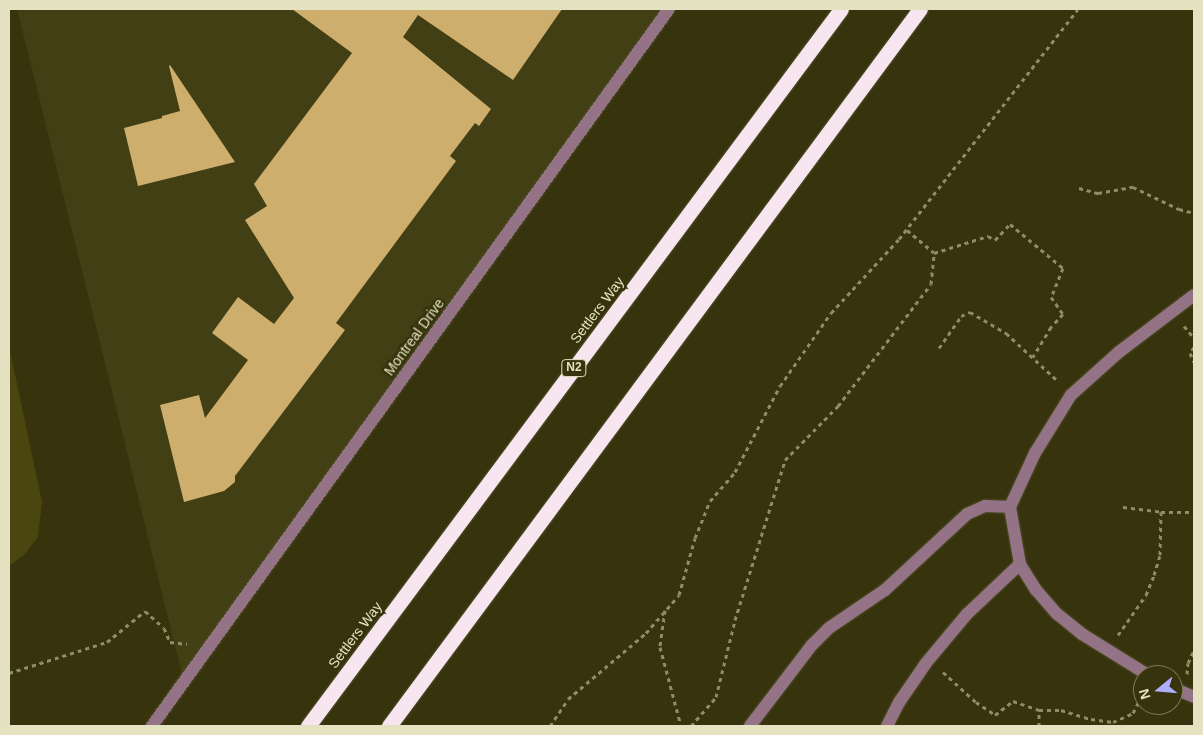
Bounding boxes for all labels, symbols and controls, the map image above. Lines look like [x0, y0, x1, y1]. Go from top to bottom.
street label: Settlers Way [567, 273, 627, 347]
street label: Montreal Drive [380, 295, 448, 379]
road number: N2 [560, 358, 588, 378]
street label: Settlers Way [325, 598, 385, 672]
north arrow [1133, 665, 1183, 715]
text: N [1135, 687, 1154, 701]

